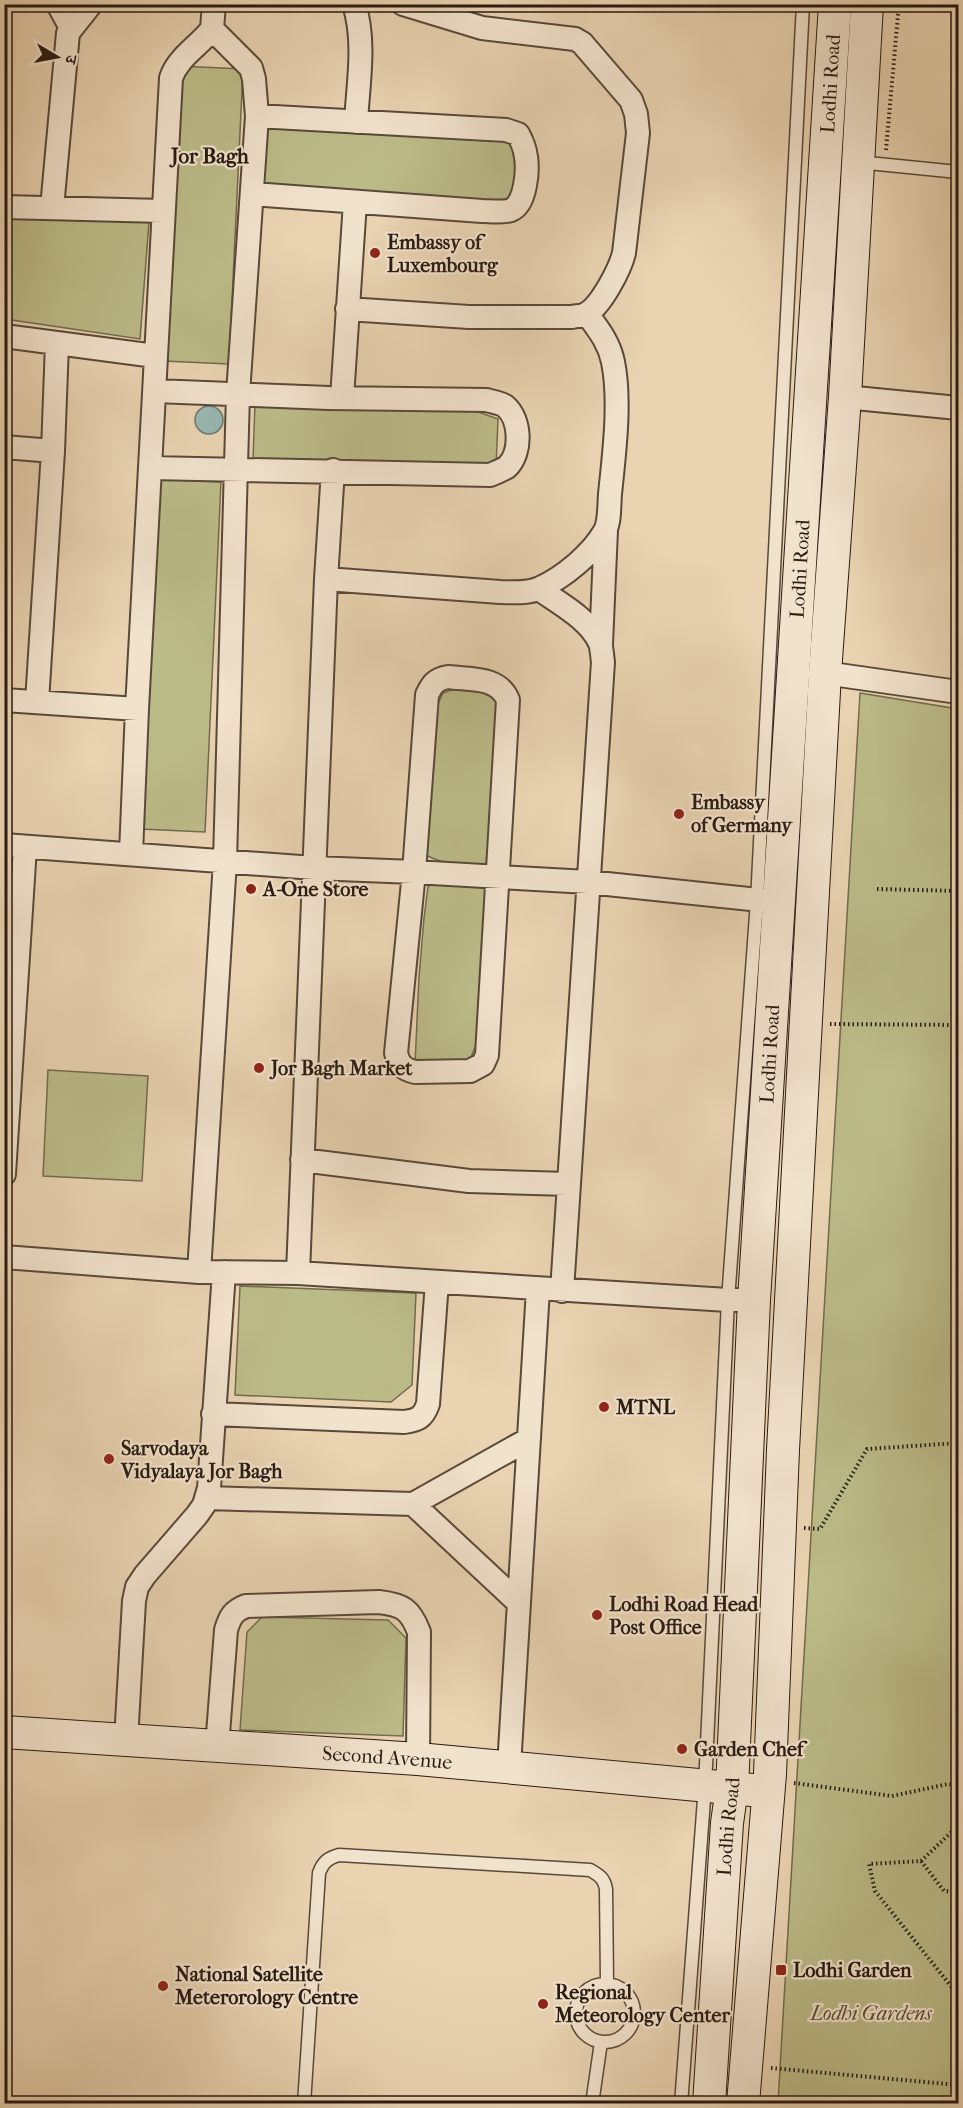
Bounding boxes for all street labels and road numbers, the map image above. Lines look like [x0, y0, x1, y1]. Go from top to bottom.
street label: Lodhi Road [815, 32, 845, 134]
street label: Lodhi Road [785, 518, 814, 619]
street label: Lodhi Road [755, 1003, 784, 1104]
street label: Second Avenue [321, 1741, 453, 1774]
street label: Lodhi Road [712, 1776, 744, 1877]

